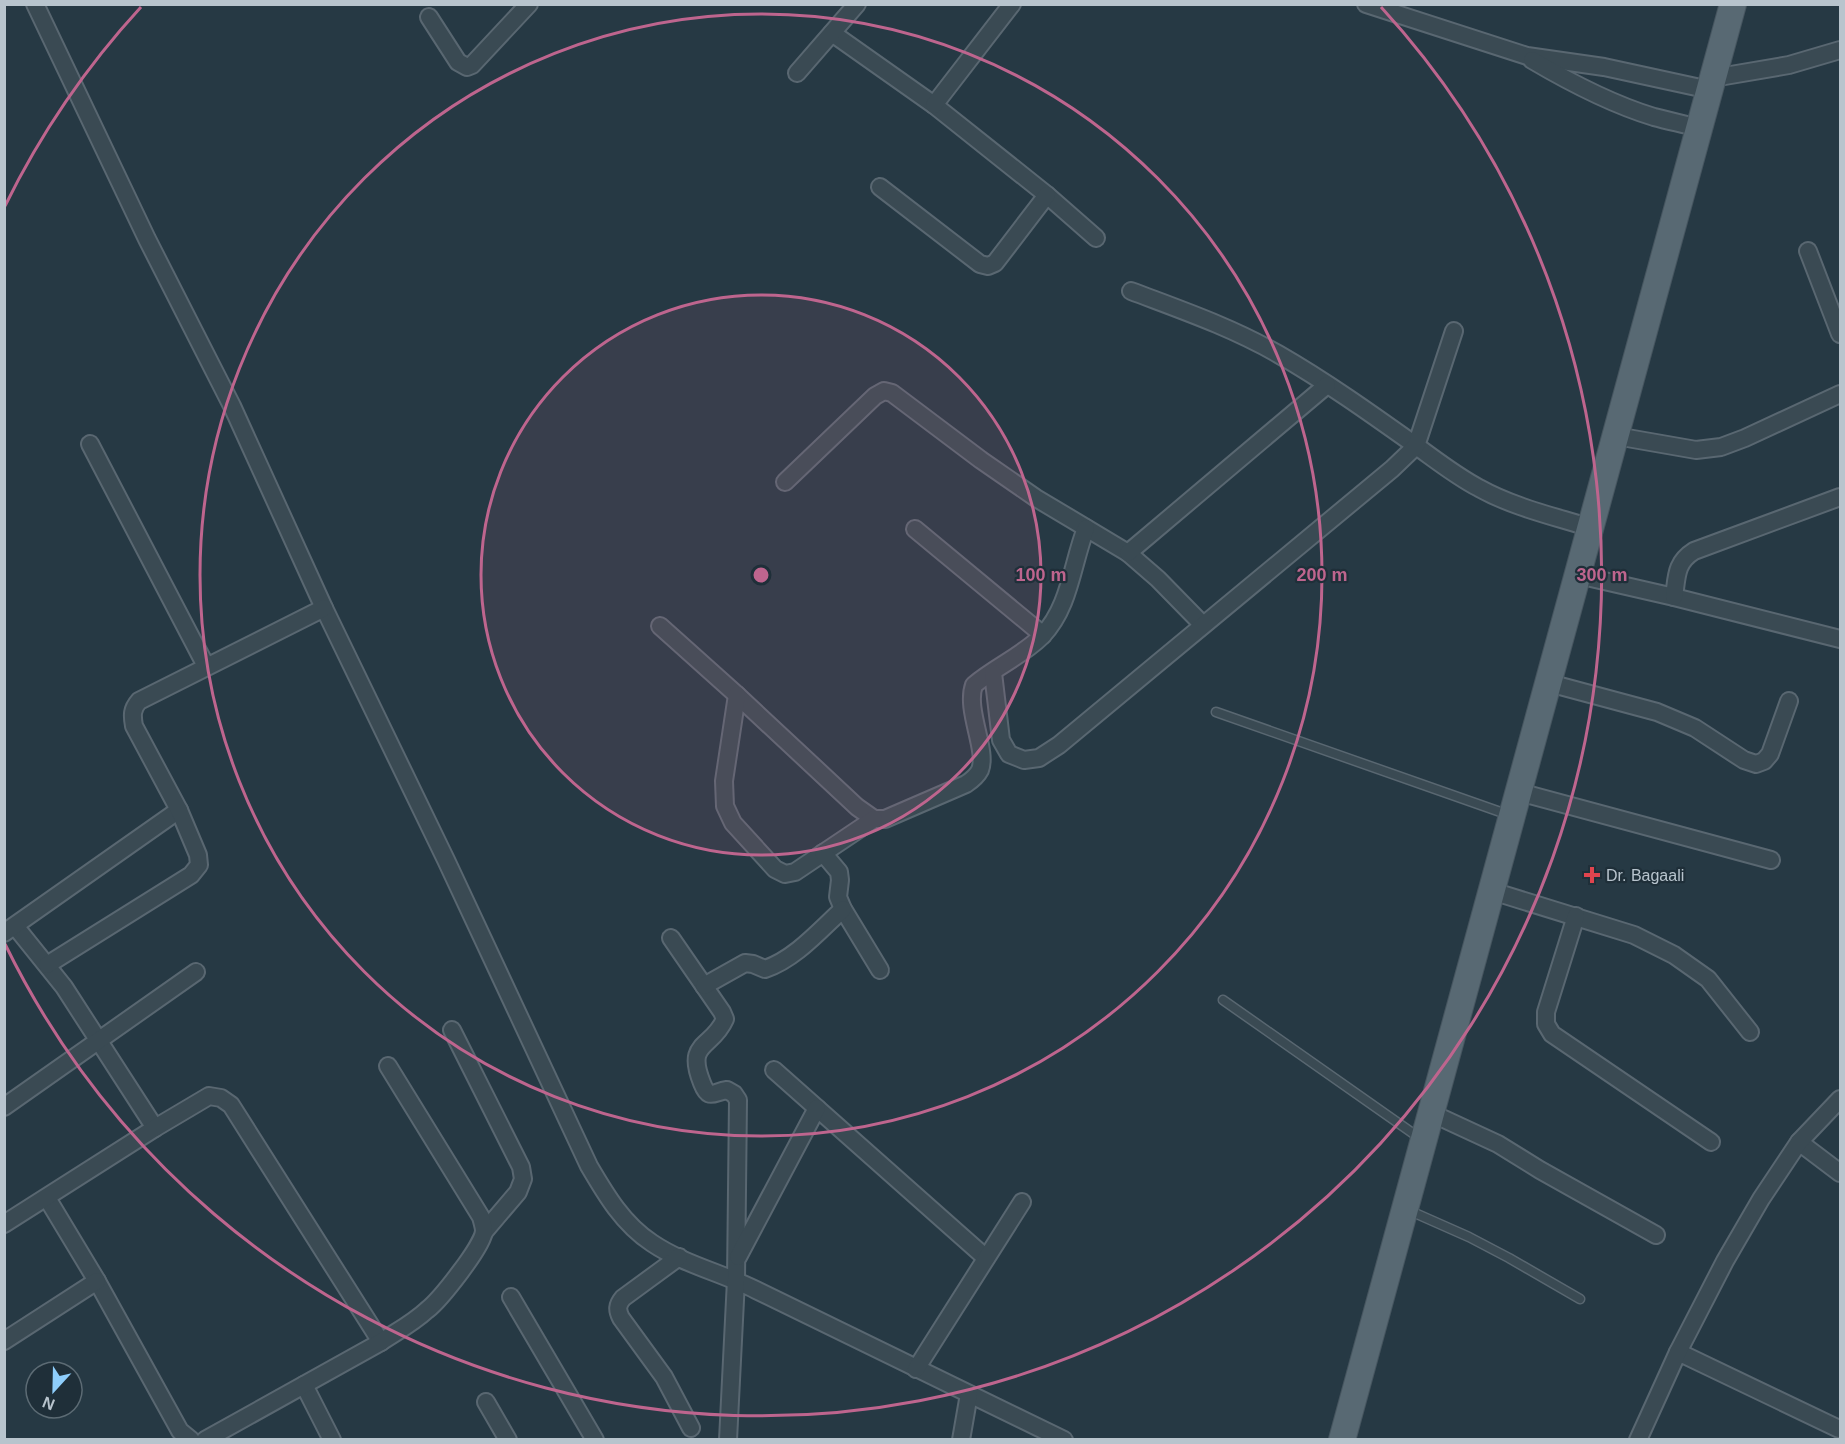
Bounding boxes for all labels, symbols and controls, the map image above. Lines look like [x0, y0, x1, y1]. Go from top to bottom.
centre of rings [751, 565, 771, 585]
text: 100 m [1015, 565, 1067, 585]
text: 200 m [1296, 565, 1348, 585]
text: 300 m [1576, 565, 1628, 585]
marker: Dr. Bagaali [1583, 866, 1601, 884]
place label: Dr. Bagaali [1606, 867, 1684, 884]
north arrow [24, 1360, 84, 1420]
text: N [40, 1393, 57, 1413]

